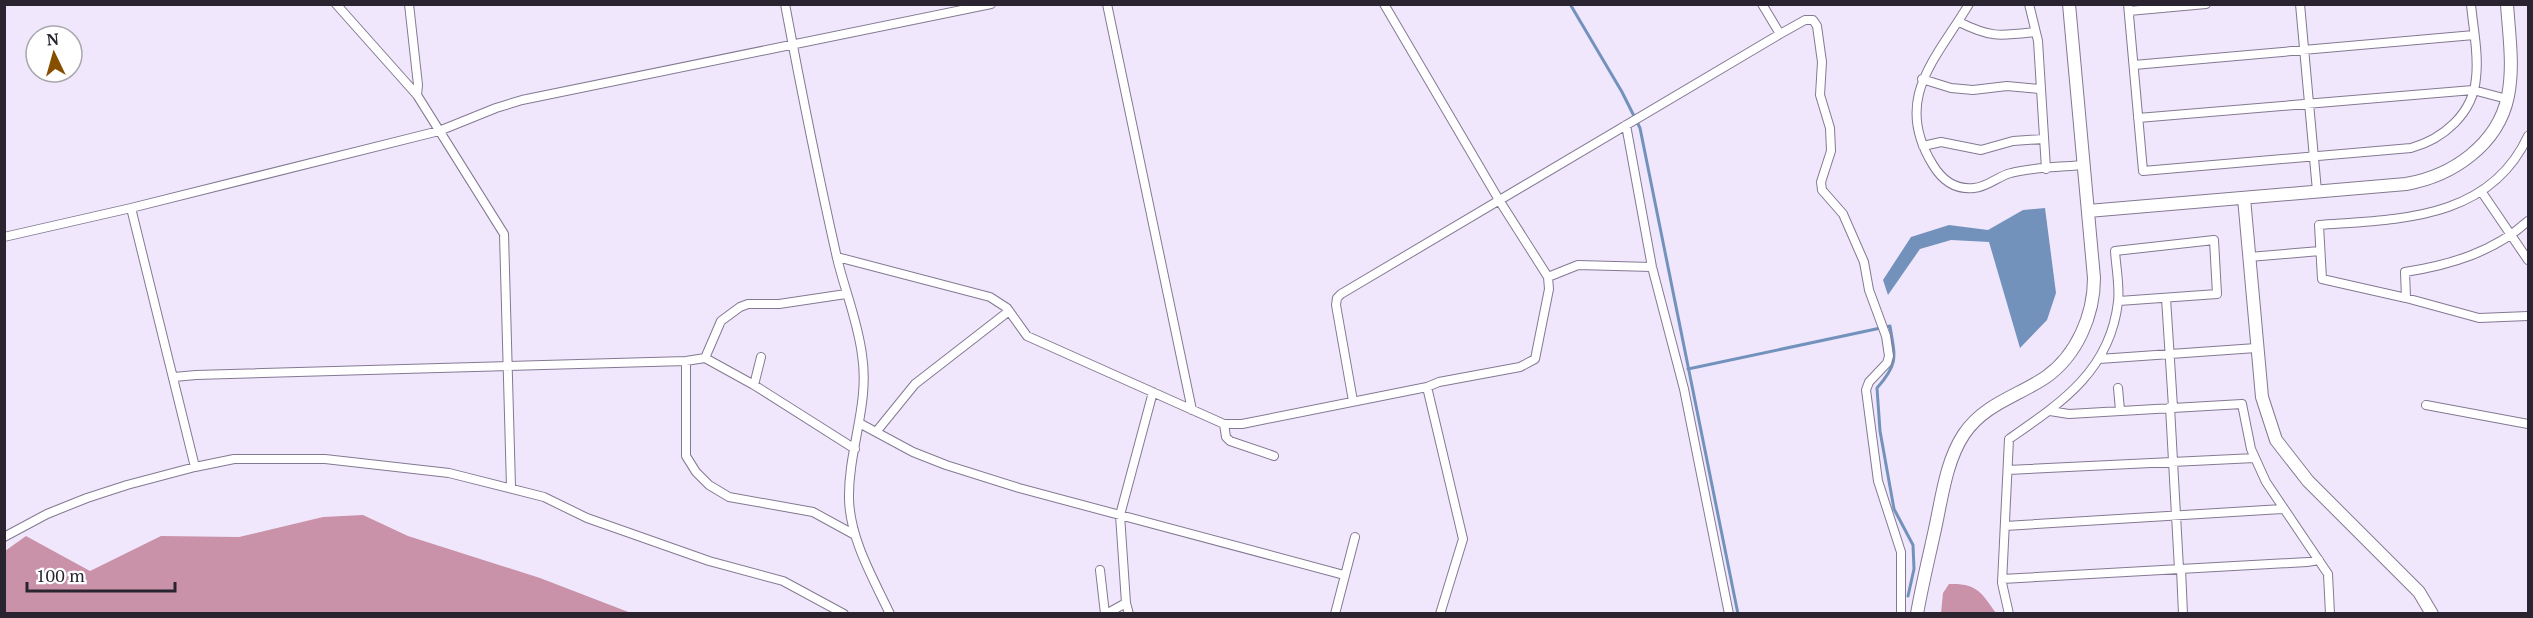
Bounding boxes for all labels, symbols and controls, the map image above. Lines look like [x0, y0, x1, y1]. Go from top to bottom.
north arrow [24, 24, 84, 84]
text: N [46, 28, 60, 51]
scale bar [27, 555, 176, 593]
text: 100 m [36, 563, 85, 587]

